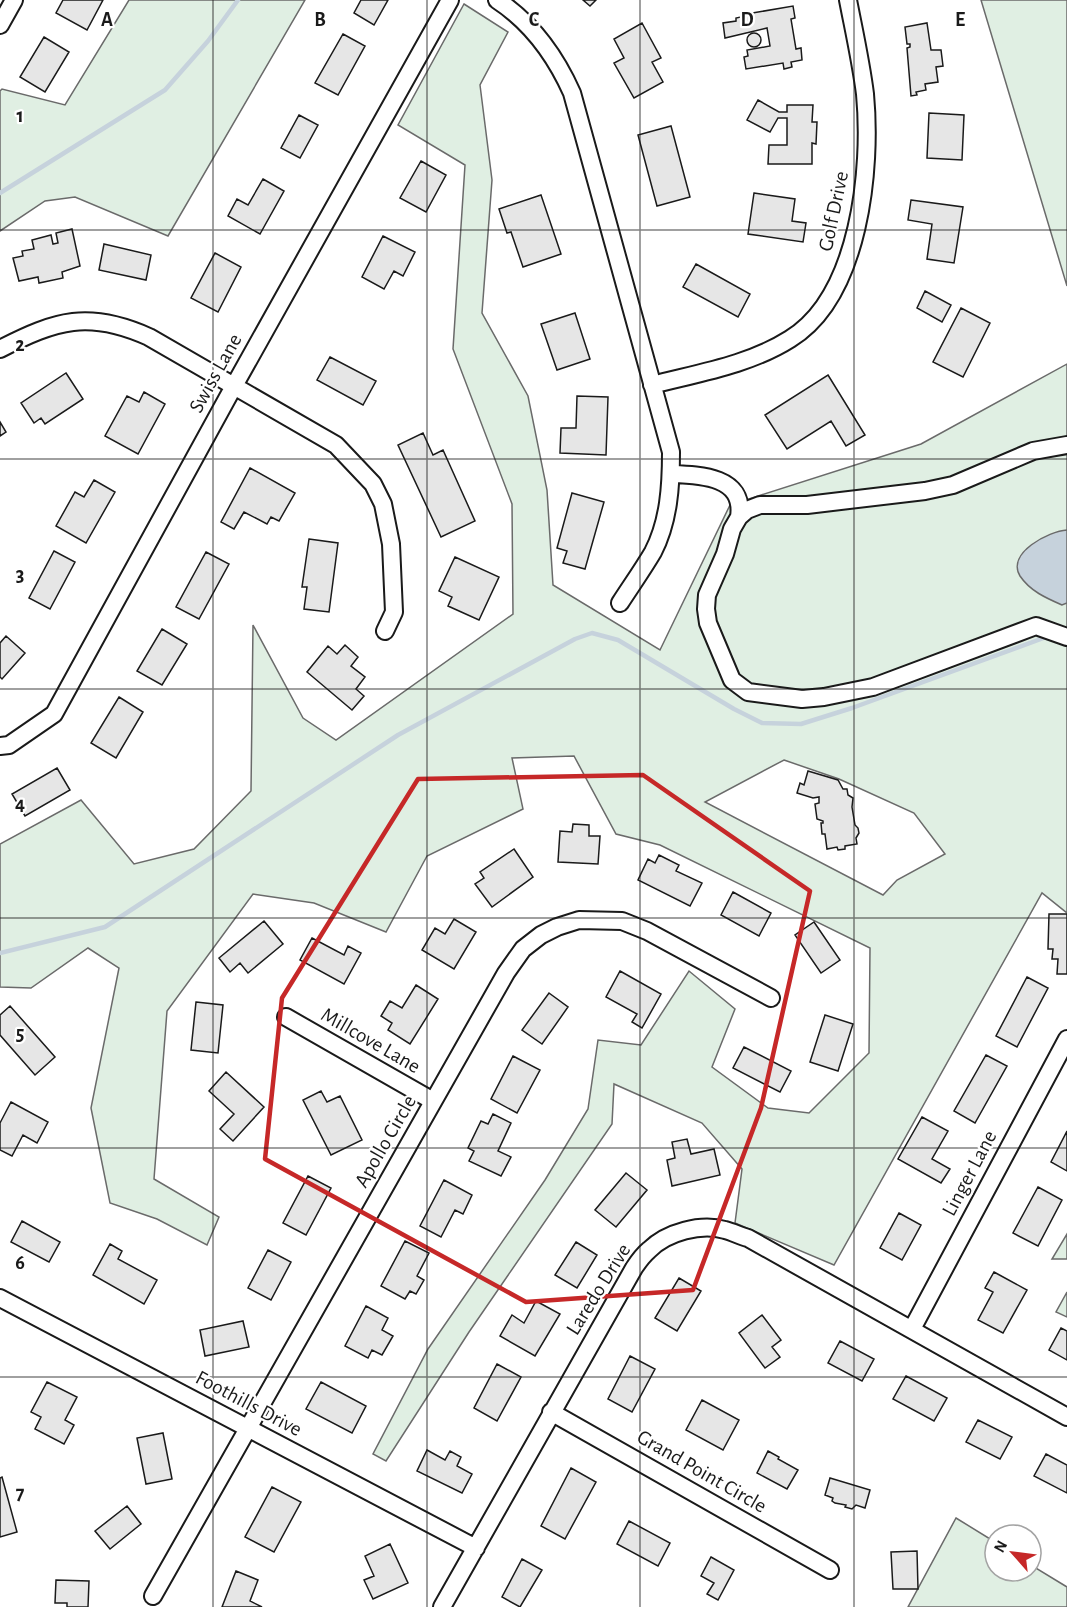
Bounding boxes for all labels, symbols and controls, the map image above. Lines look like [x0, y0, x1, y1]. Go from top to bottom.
text: A [101, 10, 113, 30]
text: B [314, 10, 326, 30]
text: C [529, 10, 540, 30]
text: D [740, 10, 754, 30]
text: E [955, 10, 965, 30]
text: 1 [16, 106, 24, 126]
street label: Golf Drive [815, 169, 852, 253]
street label: Swiss Lane [185, 330, 246, 416]
text: 2 [15, 335, 25, 355]
text: 3 [16, 565, 24, 585]
text: 4 [15, 794, 25, 814]
street label: Millcove Lane [318, 1004, 424, 1077]
text: 5 [16, 1024, 24, 1044]
street label: Apollo Circle [351, 1092, 420, 1191]
street label: Linger Lane [938, 1127, 1001, 1219]
street label: Laredo Drive [562, 1240, 635, 1339]
text: 6 [15, 1253, 25, 1273]
street label: Foothills Drive [192, 1367, 305, 1440]
street label: Grand Point Circle [633, 1426, 770, 1517]
text: 7 [16, 1483, 25, 1503]
north arrow [983, 1523, 1043, 1583]
text: N [991, 1538, 1010, 1555]

